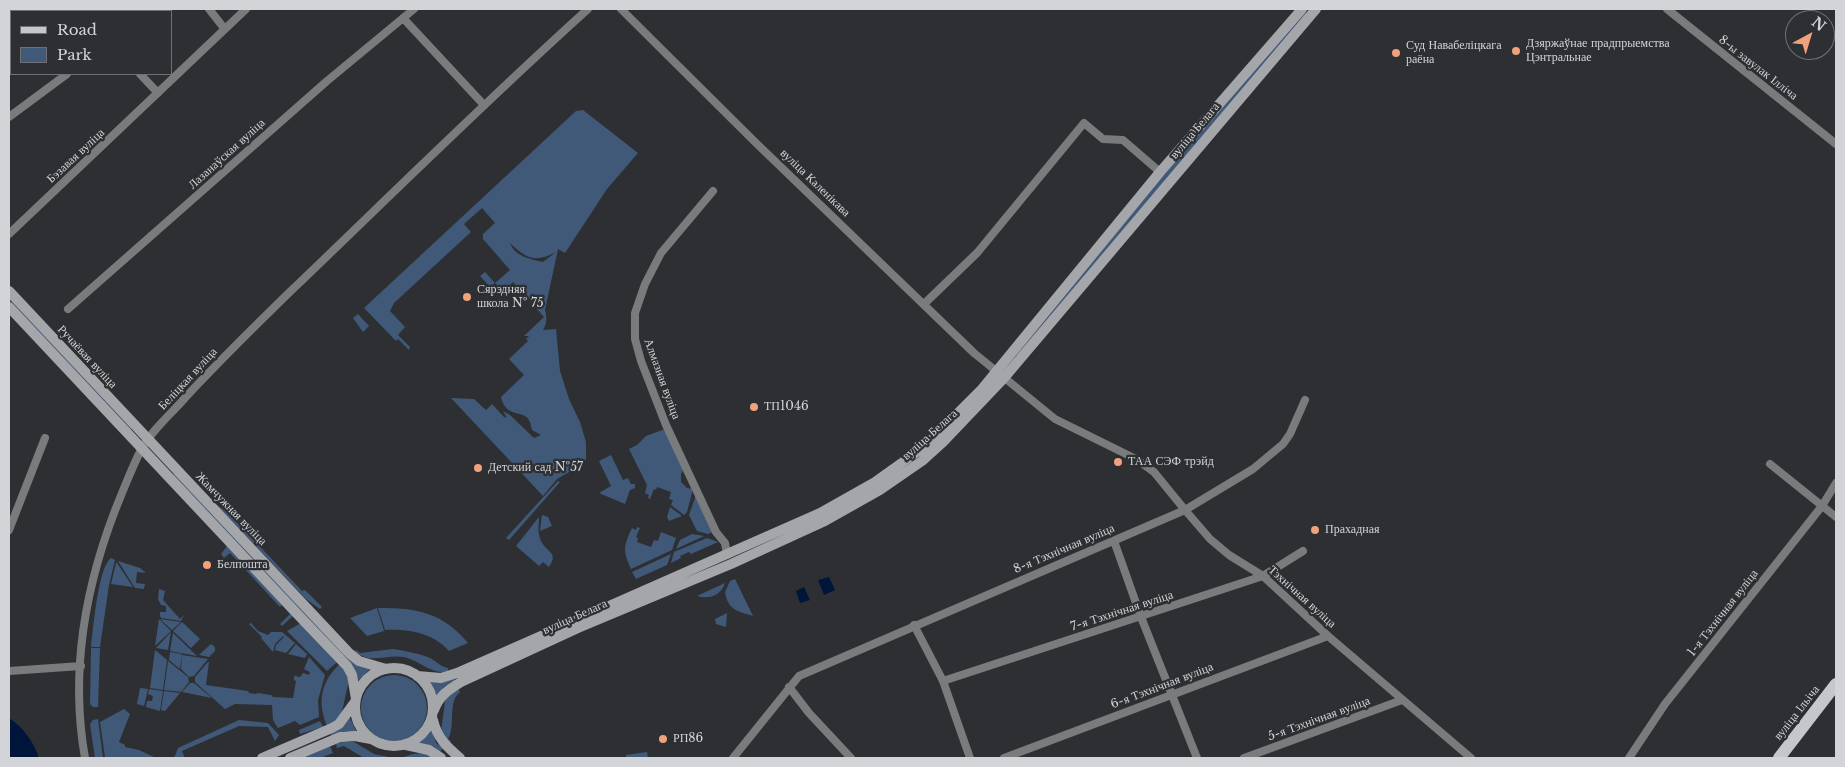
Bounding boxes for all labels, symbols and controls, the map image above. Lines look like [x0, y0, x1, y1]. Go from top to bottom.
legend [10, 10, 172, 75]
north arrow [1785, 10, 1835, 60]
text: N [1808, 13, 1830, 35]
text: Road [57, 20, 97, 39]
street label: 8-ы завулак Ілліча [1716, 33, 1800, 103]
place label: Дзяржаўнае прадпрыемства Цэнтральнае [1526, 37, 1670, 65]
place label: Суд Навабеліцкага раёна [1406, 39, 1502, 67]
text: Park [57, 45, 92, 64]
marker: Дзяржаўнае прадпрыемства Цэнтральнае [1510, 45, 1522, 57]
marker: Суд Навабеліцкага раёна [1390, 47, 1402, 59]
street label: вуліца Белага [1167, 100, 1223, 162]
street label: Лазанаўская вуліца [186, 116, 268, 192]
street label: Бэзавая вуліца [44, 126, 108, 186]
street label: вуліца Каленікава [777, 146, 853, 220]
place label: Сярэдняя школа № 75 [477, 283, 544, 311]
marker: Сярэдняя школа № 75 [461, 291, 473, 303]
street label: Ручаёвая вуліца [54, 322, 120, 392]
street label: Алмазная вуліца [641, 337, 683, 421]
street label: Беліцкая вуліца [156, 345, 220, 413]
place label: ТП1046 [764, 400, 809, 414]
marker: ТП1046 [748, 401, 760, 413]
street label: вуліца Белага [900, 407, 960, 463]
place label: ТАА СЭФ трэйд [1128, 455, 1214, 469]
marker: ТАА СЭФ трэйд [1112, 456, 1124, 468]
place label: Детский сад №57 [488, 461, 583, 475]
marker: Детский сад №57 [472, 462, 484, 474]
street label: Жамчужная вуліца [192, 469, 270, 549]
street label: 8-я Тэхнічная вуліца [1011, 521, 1117, 577]
place label: Прахадная [1325, 523, 1380, 537]
marker: Прахадная [1309, 524, 1321, 536]
place label: Белпошта [217, 558, 268, 572]
marker: Белпошта [201, 559, 213, 571]
street label: Тэхнічная вуліца [1265, 563, 1339, 631]
street label: 1-я Тэхнічная вуліца [1685, 567, 1761, 659]
street label: 7-я Тэхнічная вуліца [1069, 588, 1175, 634]
street label: вуліца Белага [541, 596, 609, 638]
street label: 6-я Тэхнічная вуліца [1109, 660, 1215, 712]
street label: вуліца Ільіча [1771, 683, 1823, 743]
street label: 5-я Тэхнічная вуліца [1266, 694, 1372, 744]
place label: РП86 [673, 732, 703, 746]
marker: РП86 [657, 733, 669, 745]

